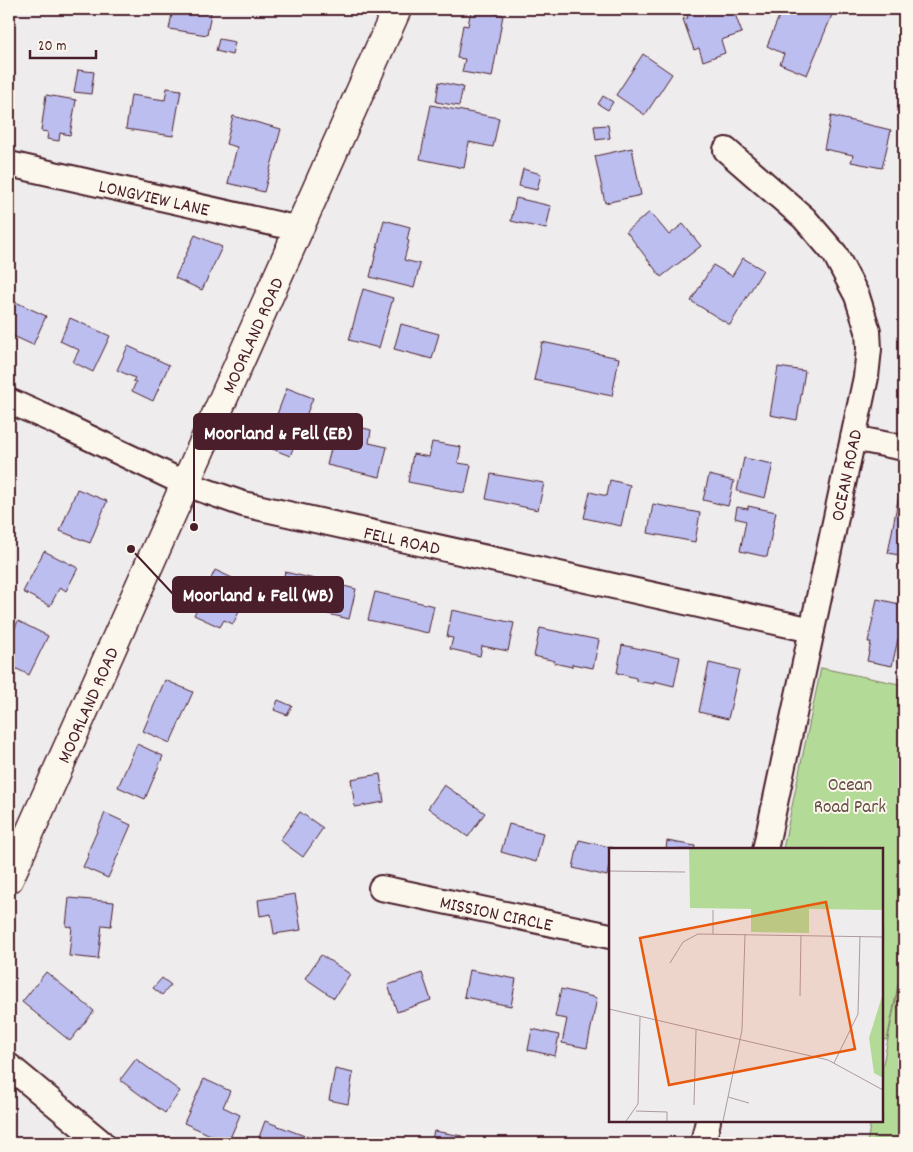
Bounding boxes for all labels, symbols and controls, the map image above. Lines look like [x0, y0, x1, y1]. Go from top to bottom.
scale bar [30, 28, 96, 60]
text: 20 m [38, 36, 66, 58]
street label: LONGVIEW LANE [96, 174, 212, 226]
street label: MOORLAND ROAD [217, 274, 293, 398]
callout: Moorland & Fell (EB) [194, 414, 362, 449]
text: Moorland & Fell (EB) [204, 421, 352, 449]
street label: OCEAN ROAD [826, 427, 871, 524]
street label: FELL ROAD [361, 521, 442, 564]
callout: Moorland & Fell (WB) [173, 577, 343, 612]
text: Moorland & Fell (WB) [183, 583, 333, 611]
street label: MOORLAND ROAD [52, 644, 128, 768]
park label: Ocean Road Park [814, 773, 886, 822]
inset map [609, 848, 883, 1122]
street label: MISSION CIRCLE [437, 891, 555, 941]

